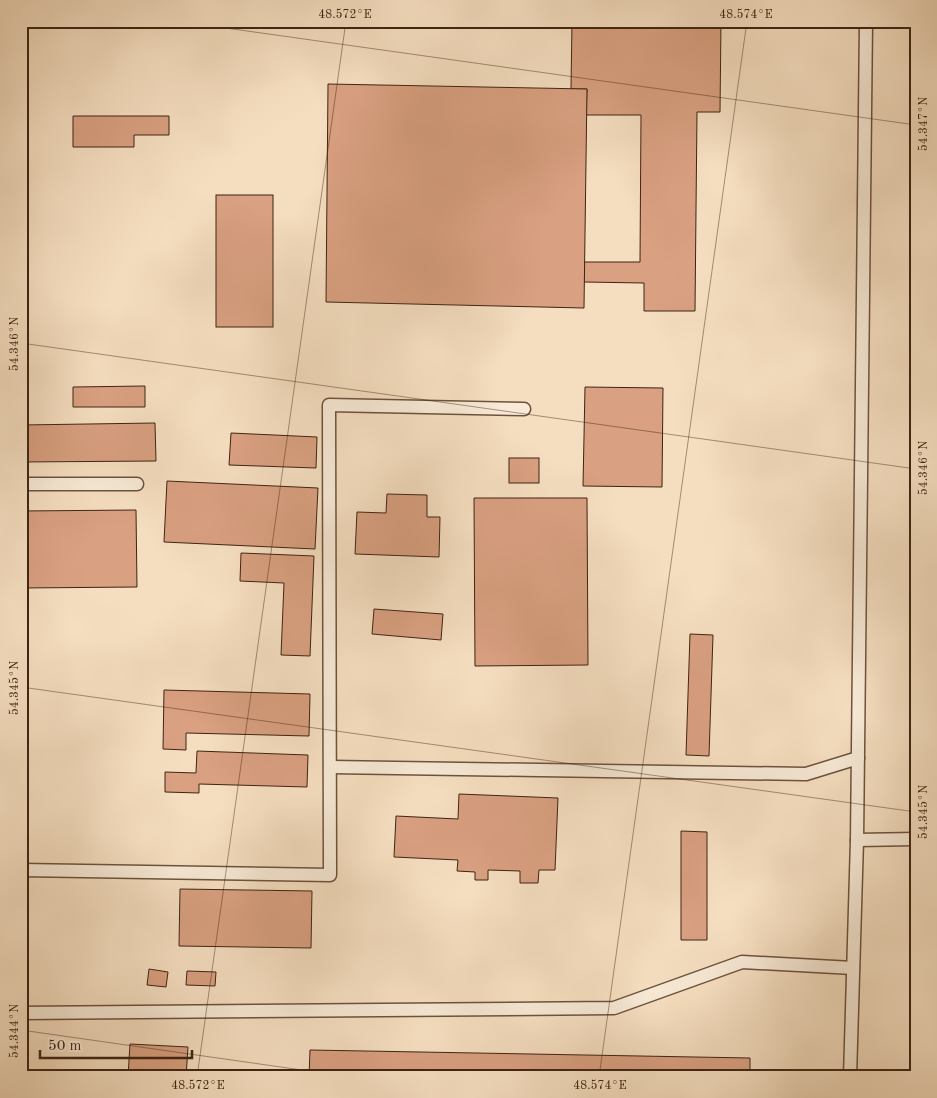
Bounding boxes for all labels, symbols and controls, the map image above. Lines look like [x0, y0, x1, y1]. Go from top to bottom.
text: 48.572°E [318, 8, 372, 21]
text: 48.574°E [719, 8, 773, 21]
text: 54.347°N [917, 97, 930, 151]
text: 54.346°N [8, 317, 21, 371]
text: 54.346°N [917, 441, 930, 495]
text: 54.345°N [8, 661, 21, 715]
text: 54.345°N [917, 785, 930, 839]
text: 54.344°N [8, 1004, 21, 1058]
scale bar [40, 1028, 192, 1060]
text: 50 m [48, 1039, 82, 1054]
text: 48.572°E [171, 1079, 225, 1092]
text: 48.574°E [573, 1079, 627, 1092]

